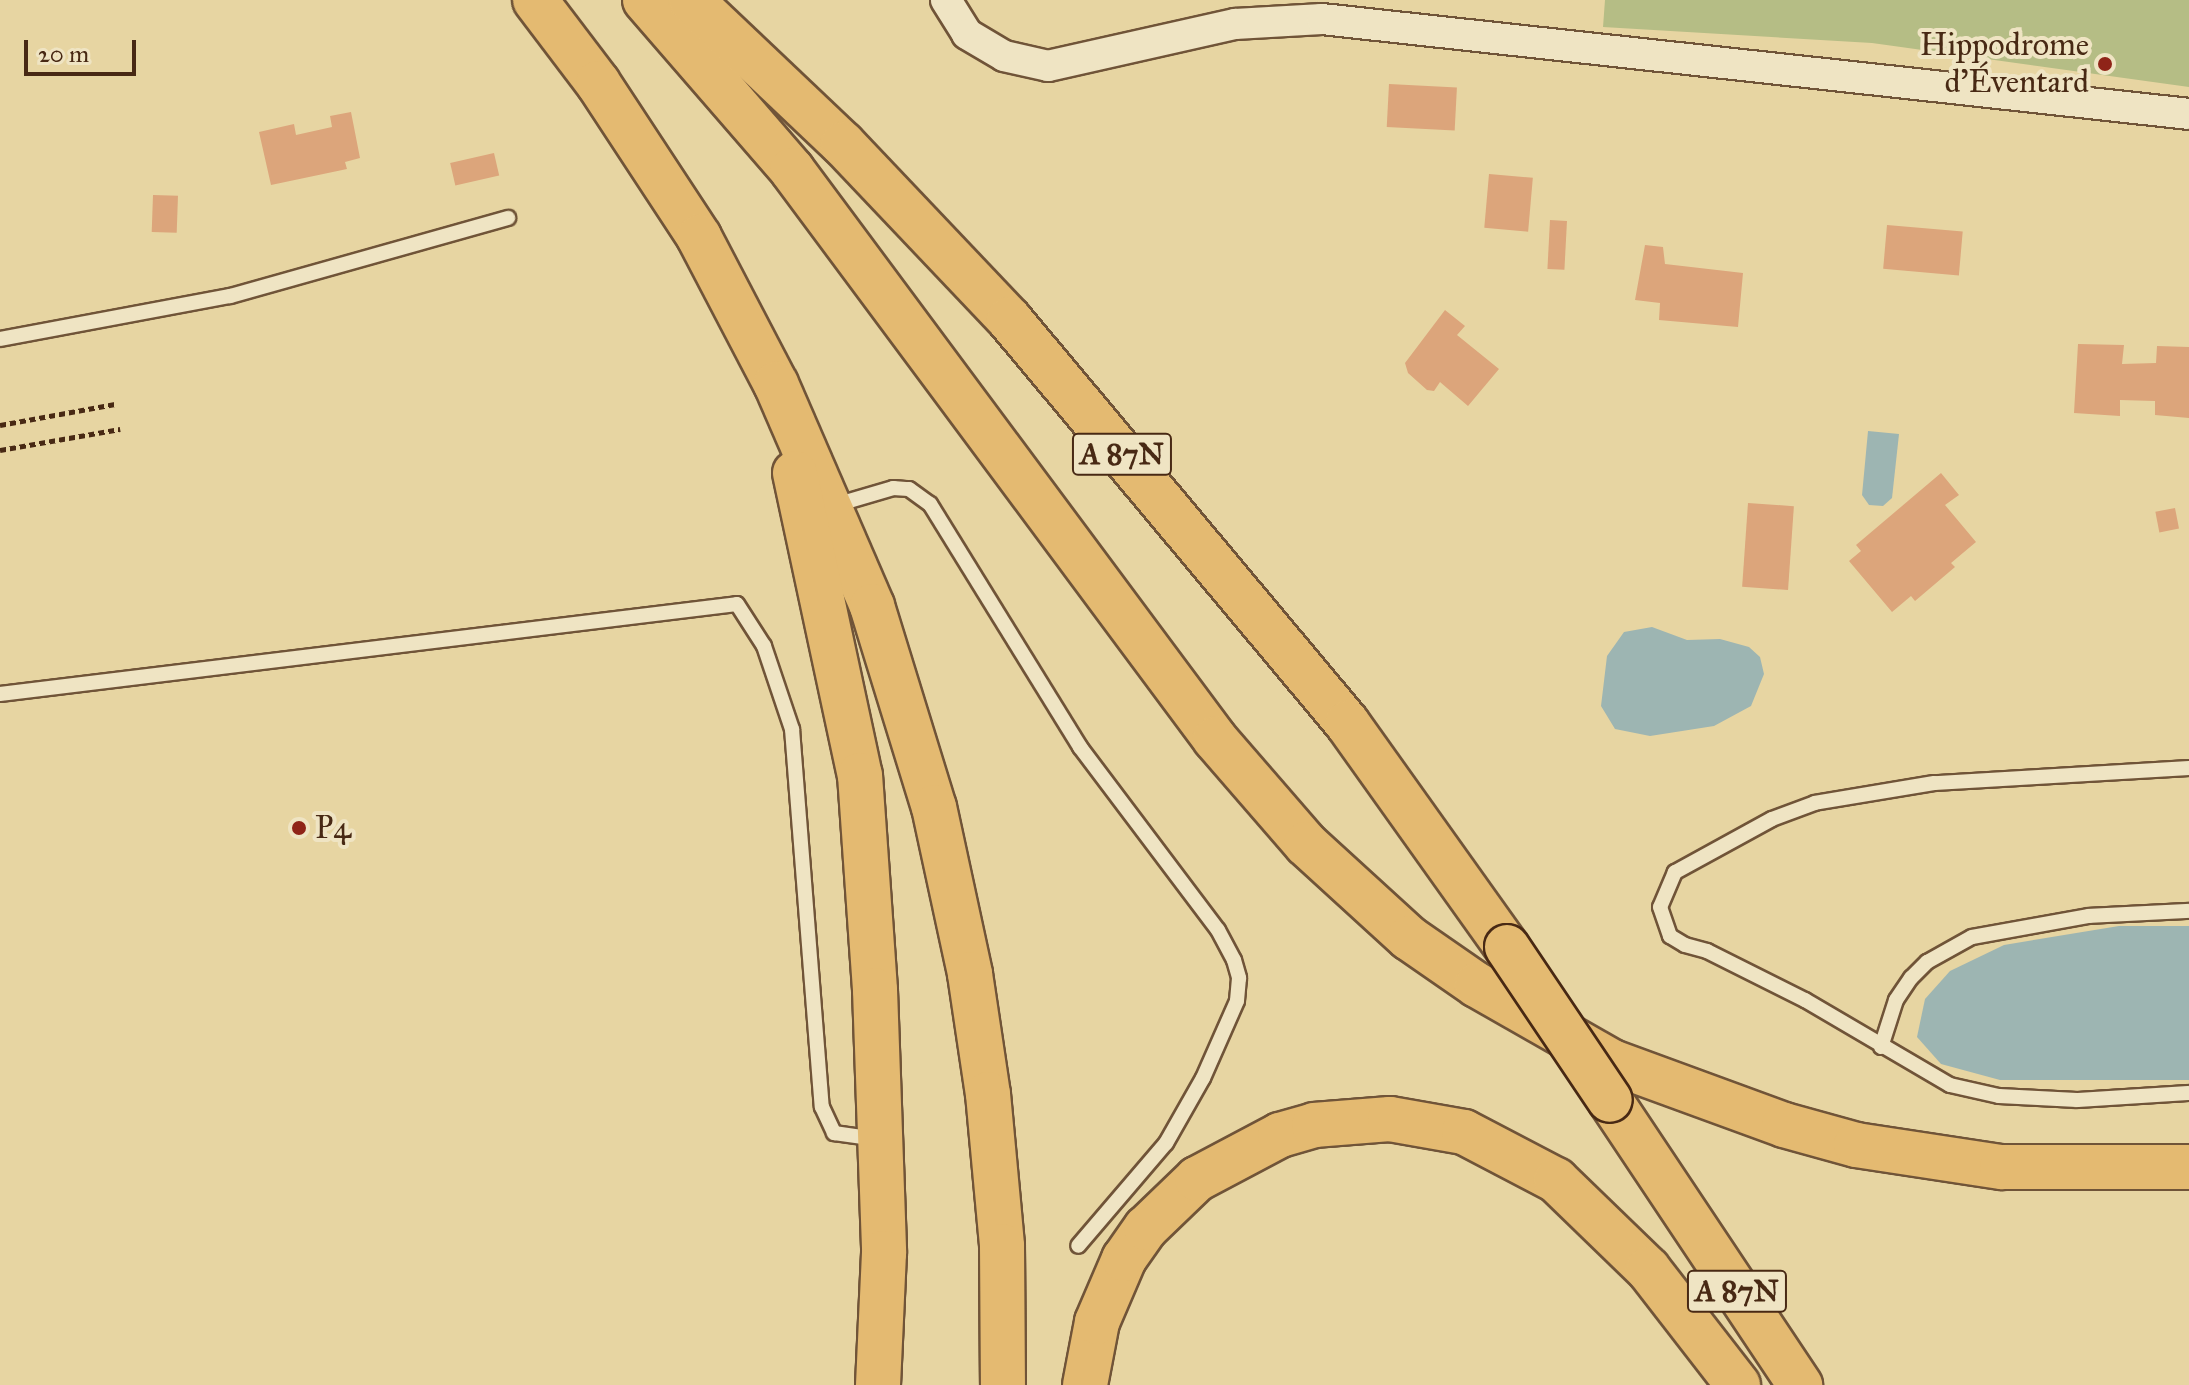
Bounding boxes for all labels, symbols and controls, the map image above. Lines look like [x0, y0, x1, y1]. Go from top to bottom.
scale bar [28, 24, 140, 74]
place label: Hippodrome d'Éventard [1920, 27, 2089, 102]
text: 20 m [38, 39, 89, 69]
marker: Hippodrome d'Éventard [2096, 55, 2114, 73]
road number: A 87N [1070, 428, 1174, 480]
place label: P4 [315, 809, 351, 847]
marker: P4 [290, 819, 308, 837]
road number: A 87N [1685, 1265, 1789, 1317]

